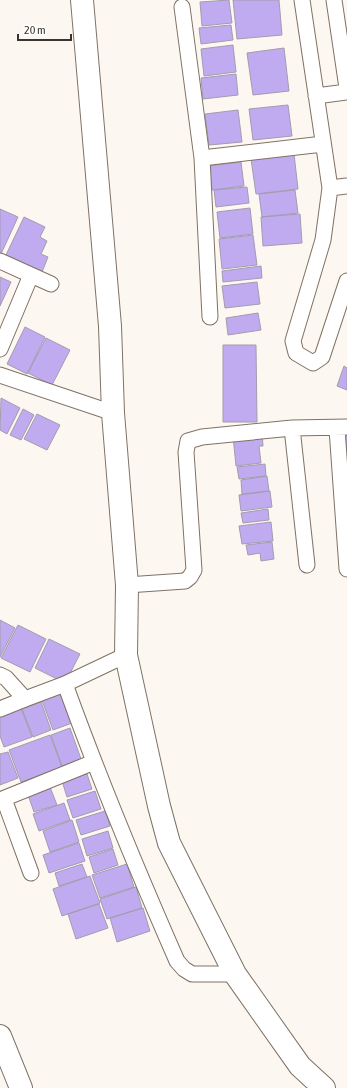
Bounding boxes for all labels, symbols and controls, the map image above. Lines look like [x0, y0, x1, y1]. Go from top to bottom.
scale bar [18, 16, 71, 42]
text: 20 m [24, 23, 46, 37]

